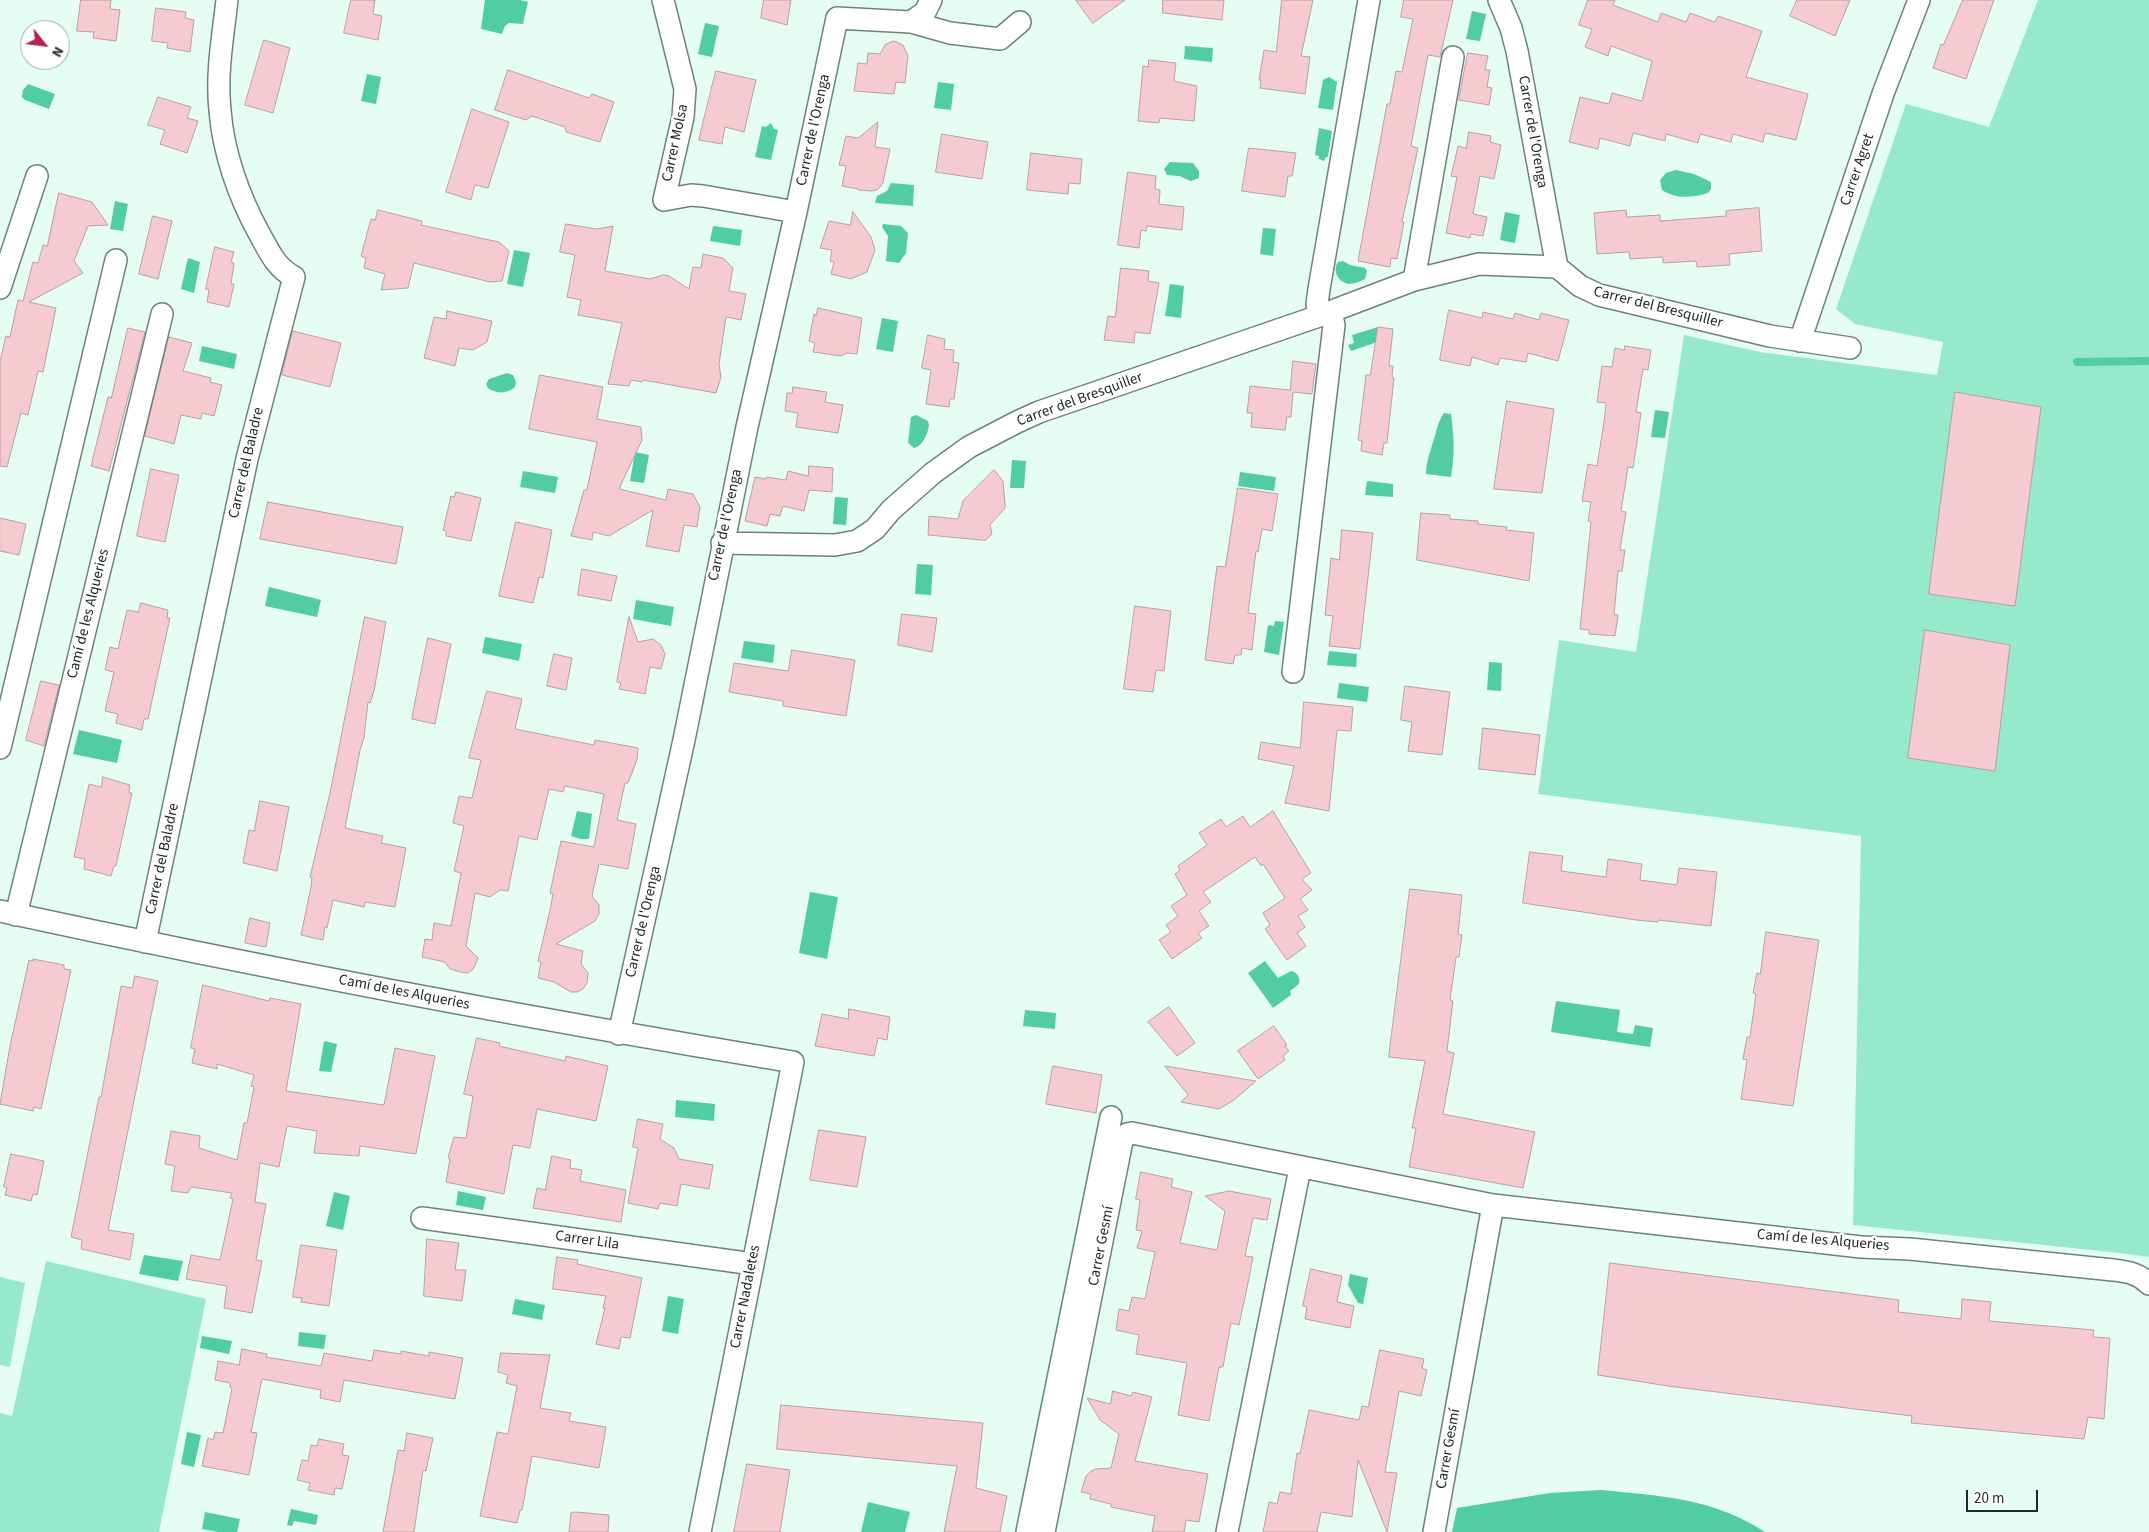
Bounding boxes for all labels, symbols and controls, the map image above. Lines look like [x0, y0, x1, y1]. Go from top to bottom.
north arrow [20, 20, 70, 70]
text: N [46, 43, 68, 61]
street label: Carrer de l'Orenga [793, 72, 835, 188]
street label: Carrer de l'Orenga [1513, 74, 1551, 190]
street label: Carrer Molsa [659, 103, 693, 183]
street label: Carrer Agret [1837, 132, 1879, 208]
street label: Carrer del Bresquiller [1591, 283, 1725, 333]
street label: Carrer del Bresquiller [1015, 369, 1145, 431]
street label: Carrer del Baladre [225, 406, 269, 520]
street label: Carrer de l'Orenga [705, 467, 747, 583]
street label: Camí de les Alqueries [64, 547, 114, 681]
street label: Carrer del Baladre [142, 802, 184, 916]
street label: Carrer de l'Orenga [622, 864, 666, 980]
street label: Camí de les Alqueries [337, 971, 471, 1015]
street label: Carrer Gesmí [1085, 1204, 1119, 1288]
street label: Camí de les Alqueries [1756, 1226, 1890, 1256]
street label: Carrer Lila [554, 1228, 620, 1254]
street label: Carrer Nadaletes [727, 1244, 765, 1350]
street label: Carrer Gesmí [1433, 1407, 1465, 1491]
scale bar [1969, 1480, 2042, 1512]
text: 20 m [1974, 1488, 2004, 1509]

